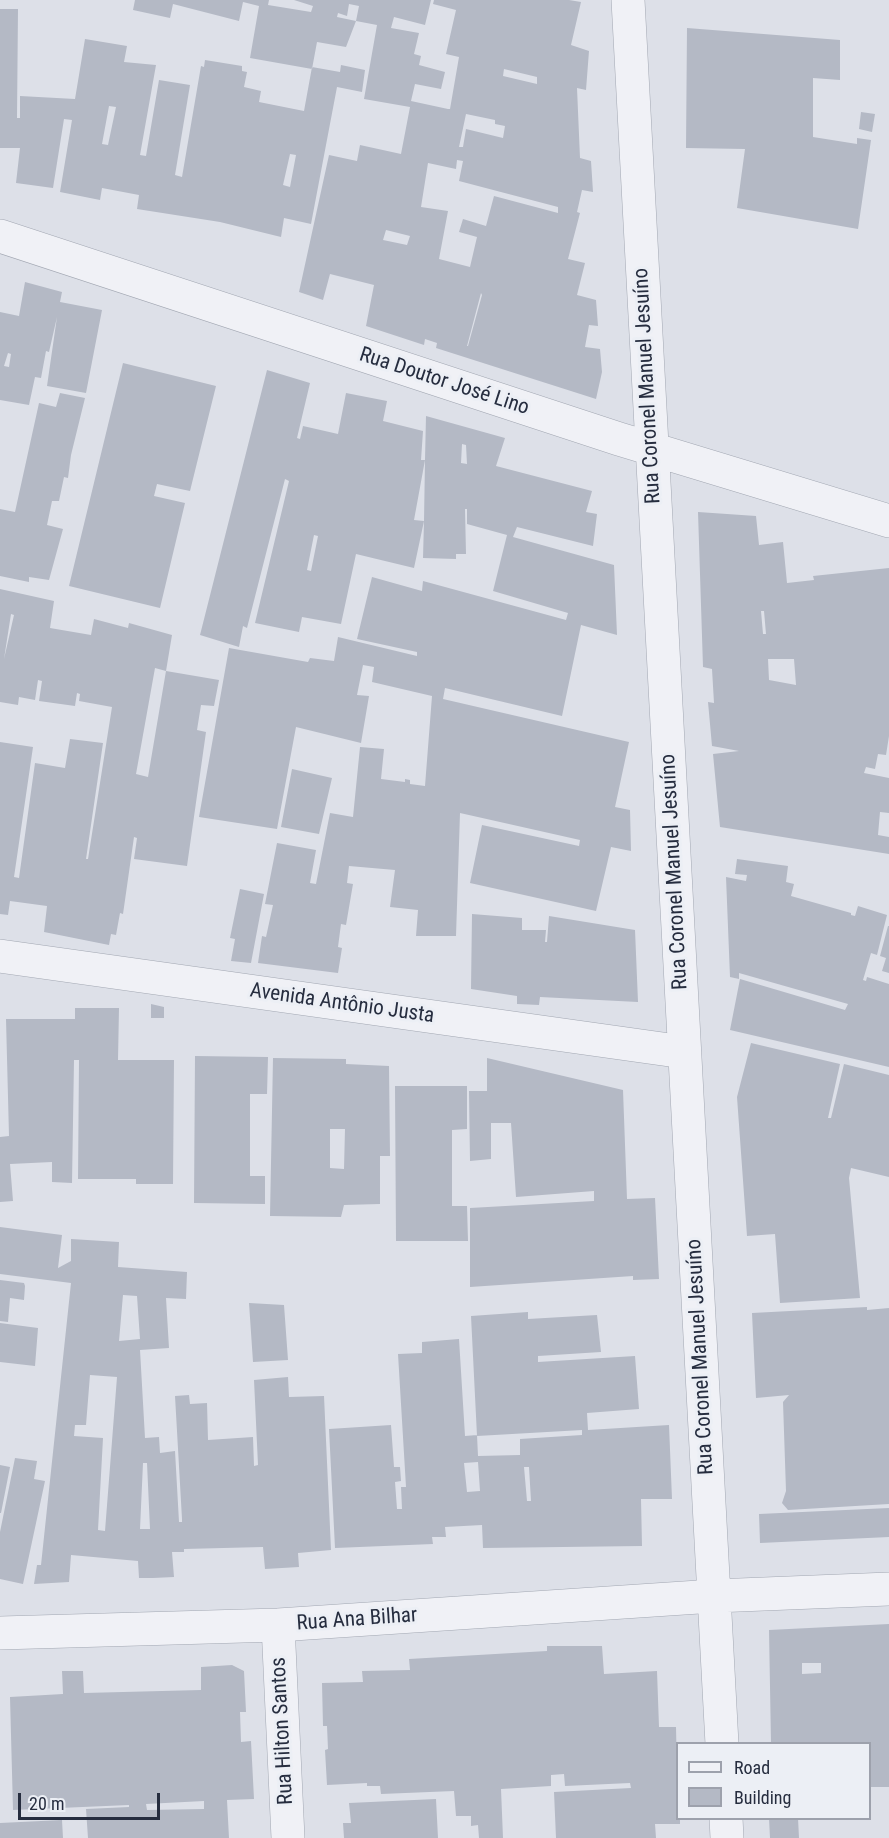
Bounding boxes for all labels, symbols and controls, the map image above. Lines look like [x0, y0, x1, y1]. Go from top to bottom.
street label: Rua Coronel Manuel Jesuíno [629, 267, 667, 505]
street label: Rua Doutor José Lino [356, 343, 532, 421]
street label: Rua Coronel Manuel Jesuíno [656, 753, 694, 991]
street label: Avenida Antônio Justa [248, 979, 436, 1029]
street label: Rua Coronel Manuel Jesuíno [682, 1238, 720, 1476]
street label: Rua Ana Bilhar [296, 1603, 418, 1637]
street label: Rua Hilton Santos [267, 1657, 299, 1805]
legend [676, 1742, 871, 1820]
text: Road [734, 1757, 770, 1778]
scale bar [21, 1781, 164, 1819]
text: Building [734, 1787, 791, 1808]
text: 20 m [29, 1793, 64, 1814]

